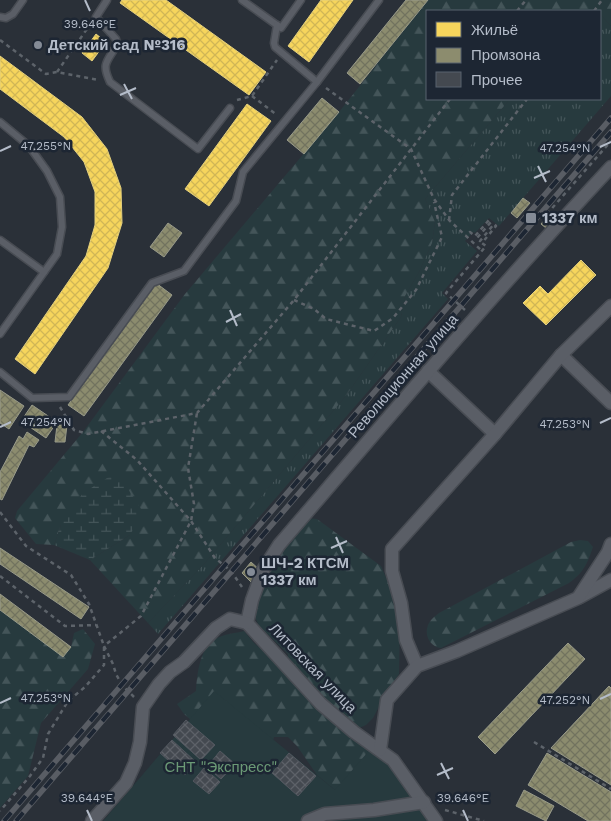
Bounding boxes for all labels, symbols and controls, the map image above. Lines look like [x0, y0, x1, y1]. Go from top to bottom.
legend [426, 10, 601, 100]
text: 39.646°E [64, 17, 117, 31]
text: Жильё [471, 21, 518, 39]
place label: Детский сад №316 [48, 36, 185, 54]
marker: Детский сад №316 [32, 39, 44, 51]
text: Промзона [471, 46, 541, 64]
text: Прочее [471, 71, 523, 89]
text: 47.255°N [21, 139, 71, 153]
text: 47.254°N [539, 141, 591, 155]
place label: 1337 км [542, 209, 598, 227]
marker: 1337 км [524, 211, 538, 225]
street label: Революционная улица [344, 310, 462, 442]
text: 47.254°N [20, 415, 72, 429]
text: 47.253°N [540, 417, 590, 431]
place label: ШЧ-2 КТСМ 1337 км [261, 554, 349, 589]
marker: ШЧ-2 КТСМ 1337 км [245, 566, 257, 578]
street label: Литовская улица [265, 619, 361, 717]
text: 47.253°N [21, 691, 71, 705]
text: 47.252°N [540, 693, 590, 707]
park label: СНТ "Экспресс" [165, 758, 277, 776]
text: 39.644°E [61, 791, 114, 805]
text: 39.646°E [437, 791, 490, 805]

